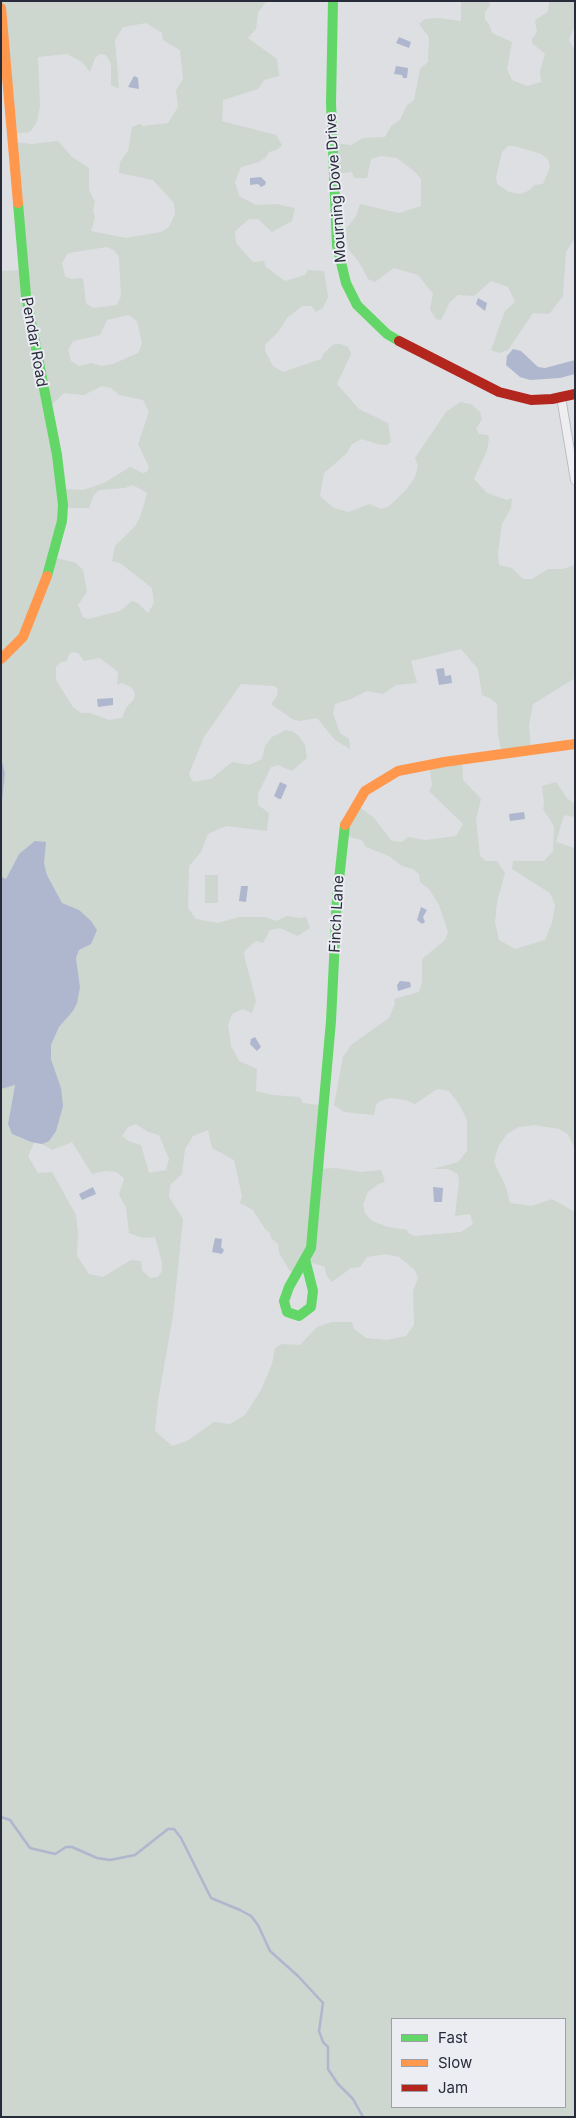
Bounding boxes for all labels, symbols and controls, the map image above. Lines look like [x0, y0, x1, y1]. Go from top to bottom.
street label: Mourning Dove Drive [322, 113, 350, 263]
street label: Pendar Road [17, 296, 51, 388]
street label: Finch Lane [326, 875, 348, 953]
legend [391, 2018, 566, 2108]
text: Fast [438, 2028, 468, 2047]
text: Slow [438, 2053, 472, 2072]
text: Jam [438, 2078, 468, 2097]

